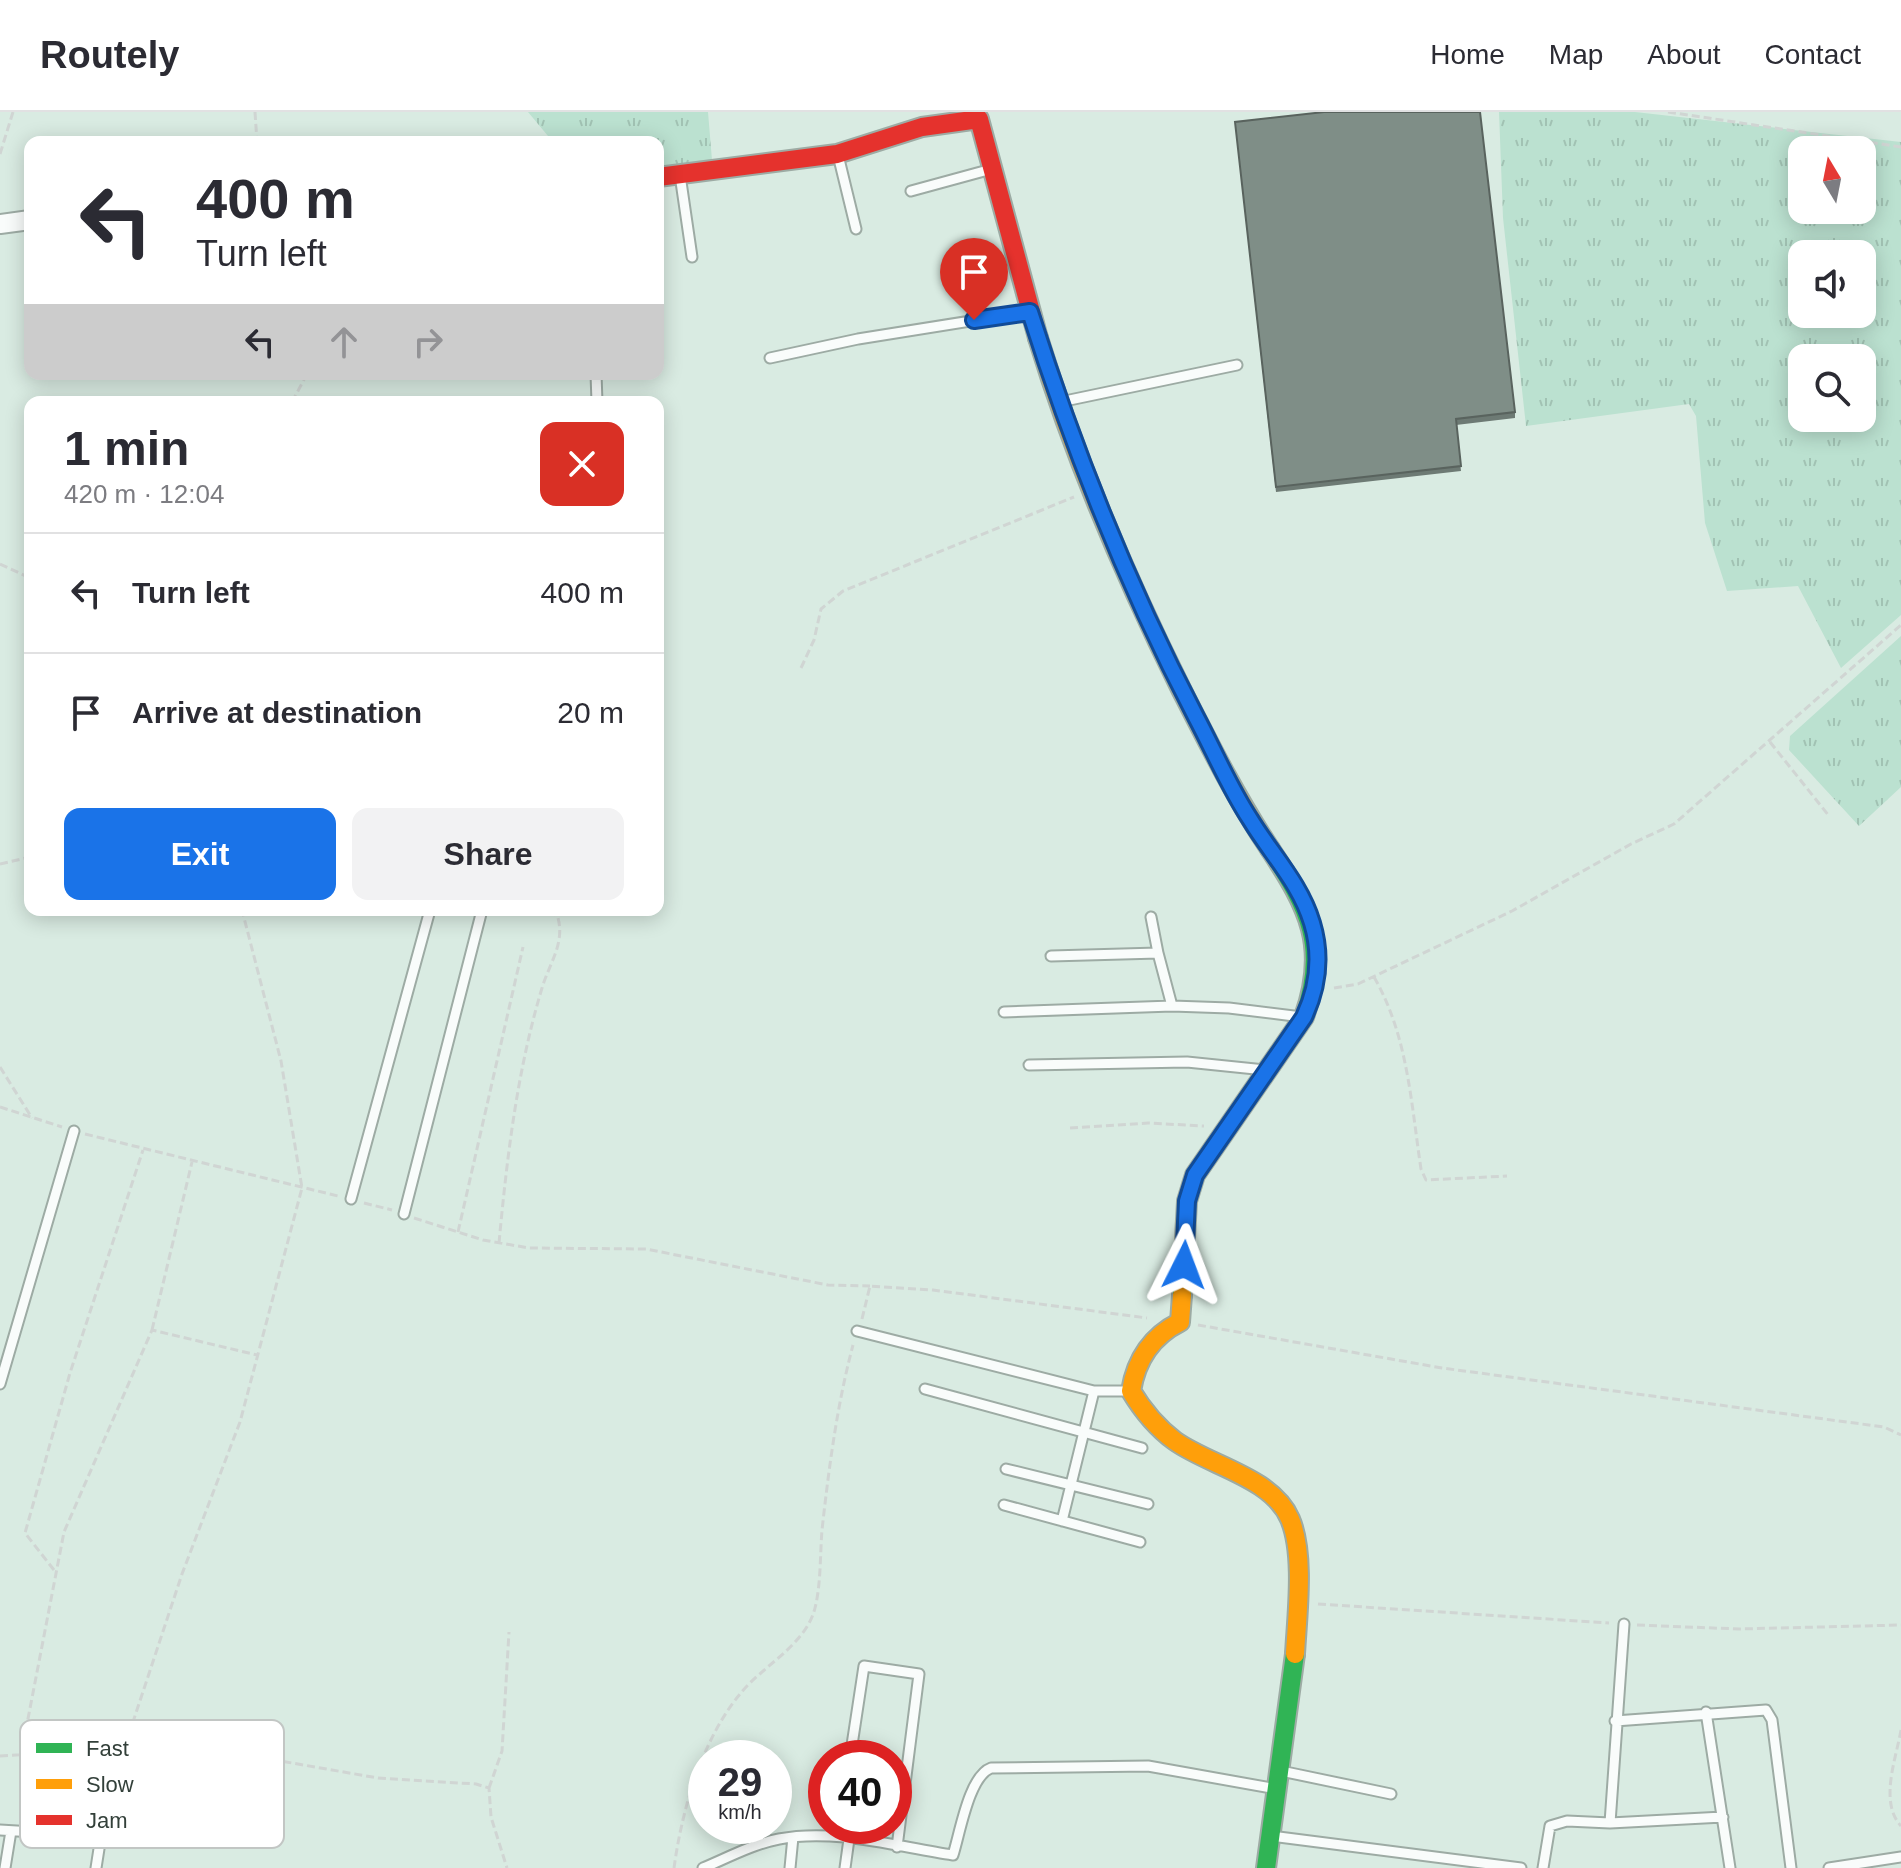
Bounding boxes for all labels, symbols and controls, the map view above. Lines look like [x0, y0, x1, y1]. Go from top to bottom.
text: Routely [40, 34, 179, 76]
text: Home [1430, 39, 1505, 70]
text: Map [1549, 39, 1603, 70]
text: About [1647, 39, 1721, 70]
text: Contact [1765, 39, 1861, 70]
north arrow [1788, 136, 1876, 224]
map controls [1788, 136, 1876, 432]
text: 400 m [196, 167, 355, 230]
icon: left [64, 168, 168, 272]
text: Turn left [196, 233, 327, 274]
pin [940, 238, 1008, 320]
button: sound [1788, 240, 1876, 328]
icon: arrive [952, 250, 996, 294]
icon: left [238, 320, 282, 364]
icon: ahead [322, 320, 366, 364]
icon: right [406, 320, 450, 364]
button: search [1788, 344, 1876, 432]
text: 1 min [64, 422, 189, 475]
button: close [540, 422, 624, 506]
text: 420 m · 12:04 [64, 479, 224, 509]
icon: left [64, 571, 108, 615]
text: Turn left [132, 576, 250, 609]
text: 400 m [541, 576, 624, 609]
icon: arrive [64, 691, 108, 735]
text: Arrive at destination [132, 696, 422, 729]
text: 20 m [557, 696, 624, 729]
button: Exit [64, 808, 336, 900]
button: Share [352, 808, 624, 900]
position arrow [1142, 1223, 1226, 1307]
legend [20, 1720, 284, 1848]
text: Fast [86, 1736, 129, 1761]
speed limit sign: 40 [808, 1740, 912, 1844]
text: 29 [718, 1760, 762, 1804]
text: Slow [86, 1772, 134, 1797]
text: km/h [718, 1801, 762, 1823]
text: Jam [86, 1808, 128, 1833]

